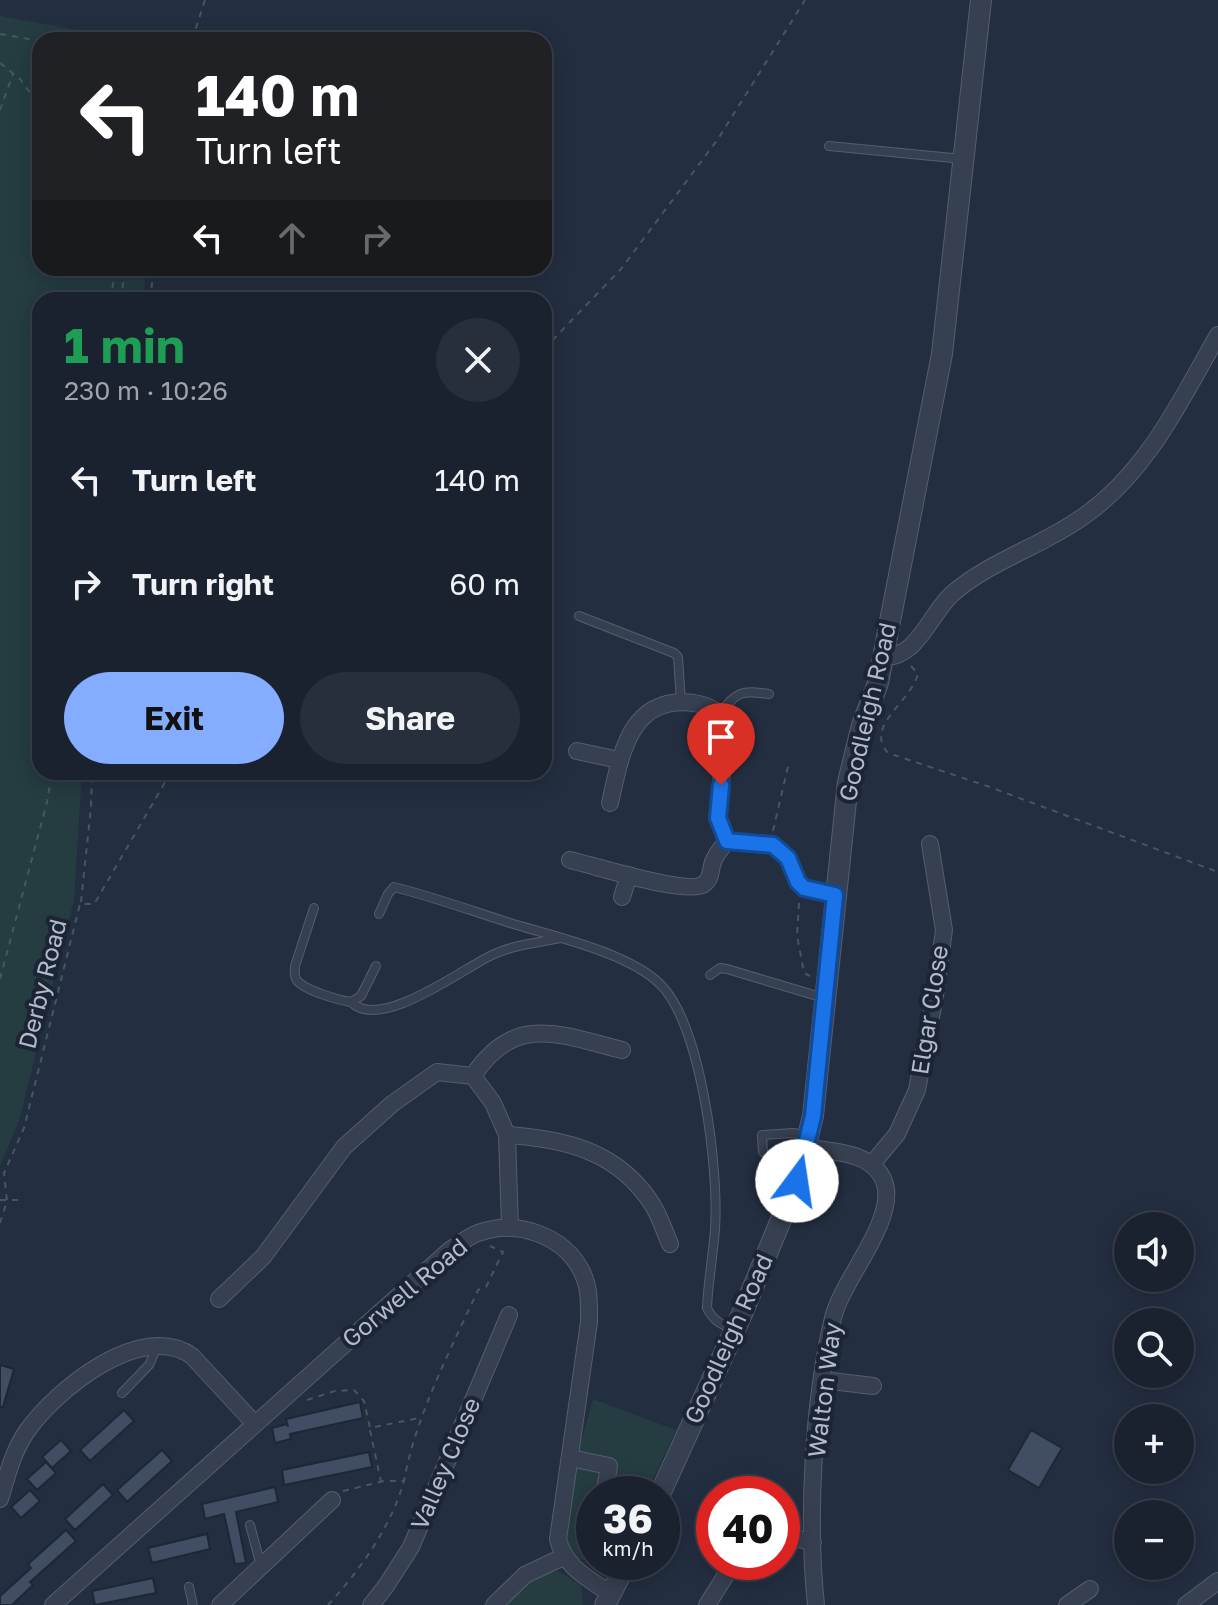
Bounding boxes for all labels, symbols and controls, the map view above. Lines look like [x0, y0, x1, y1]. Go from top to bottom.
text: 140 m [196, 61, 359, 128]
icon: left [64, 64, 168, 168]
text: Turn left [196, 129, 342, 172]
icon: left [186, 216, 230, 260]
icon: ahead [270, 216, 314, 260]
icon: right [354, 216, 398, 260]
text: 1 min [64, 316, 185, 374]
button: close [436, 318, 520, 402]
text: 230 m · 10:26 [64, 375, 228, 406]
icon: left [64, 458, 108, 502]
text: Turn left [132, 462, 257, 498]
text: 140 m [435, 462, 520, 498]
icon: right [64, 562, 108, 606]
text: Turn right [132, 566, 274, 602]
text: 60 m [449, 566, 520, 602]
street label: Goodleigh Road [832, 619, 901, 804]
button: Exit [64, 672, 284, 764]
button: Share [300, 672, 520, 764]
pin [687, 703, 755, 785]
icon: arrive [699, 715, 743, 759]
street label: Derby Road [11, 916, 72, 1051]
street label: Elgar Close [904, 943, 953, 1077]
position arrow [755, 1139, 839, 1223]
map controls [1114, 1212, 1194, 1580]
button: sound [1114, 1212, 1194, 1292]
street label: Gorwell Road [336, 1231, 473, 1353]
street label: Goodleigh Road [677, 1249, 778, 1428]
button: search [1114, 1308, 1194, 1388]
street label: Walton Way [801, 1320, 846, 1459]
street label: Valley Close [404, 1393, 486, 1534]
button: + [1114, 1404, 1194, 1484]
speed limit sign: 40 [696, 1476, 800, 1580]
text: 36 [603, 1494, 653, 1542]
button: − [1114, 1500, 1194, 1580]
text: km/h [603, 1536, 653, 1560]

